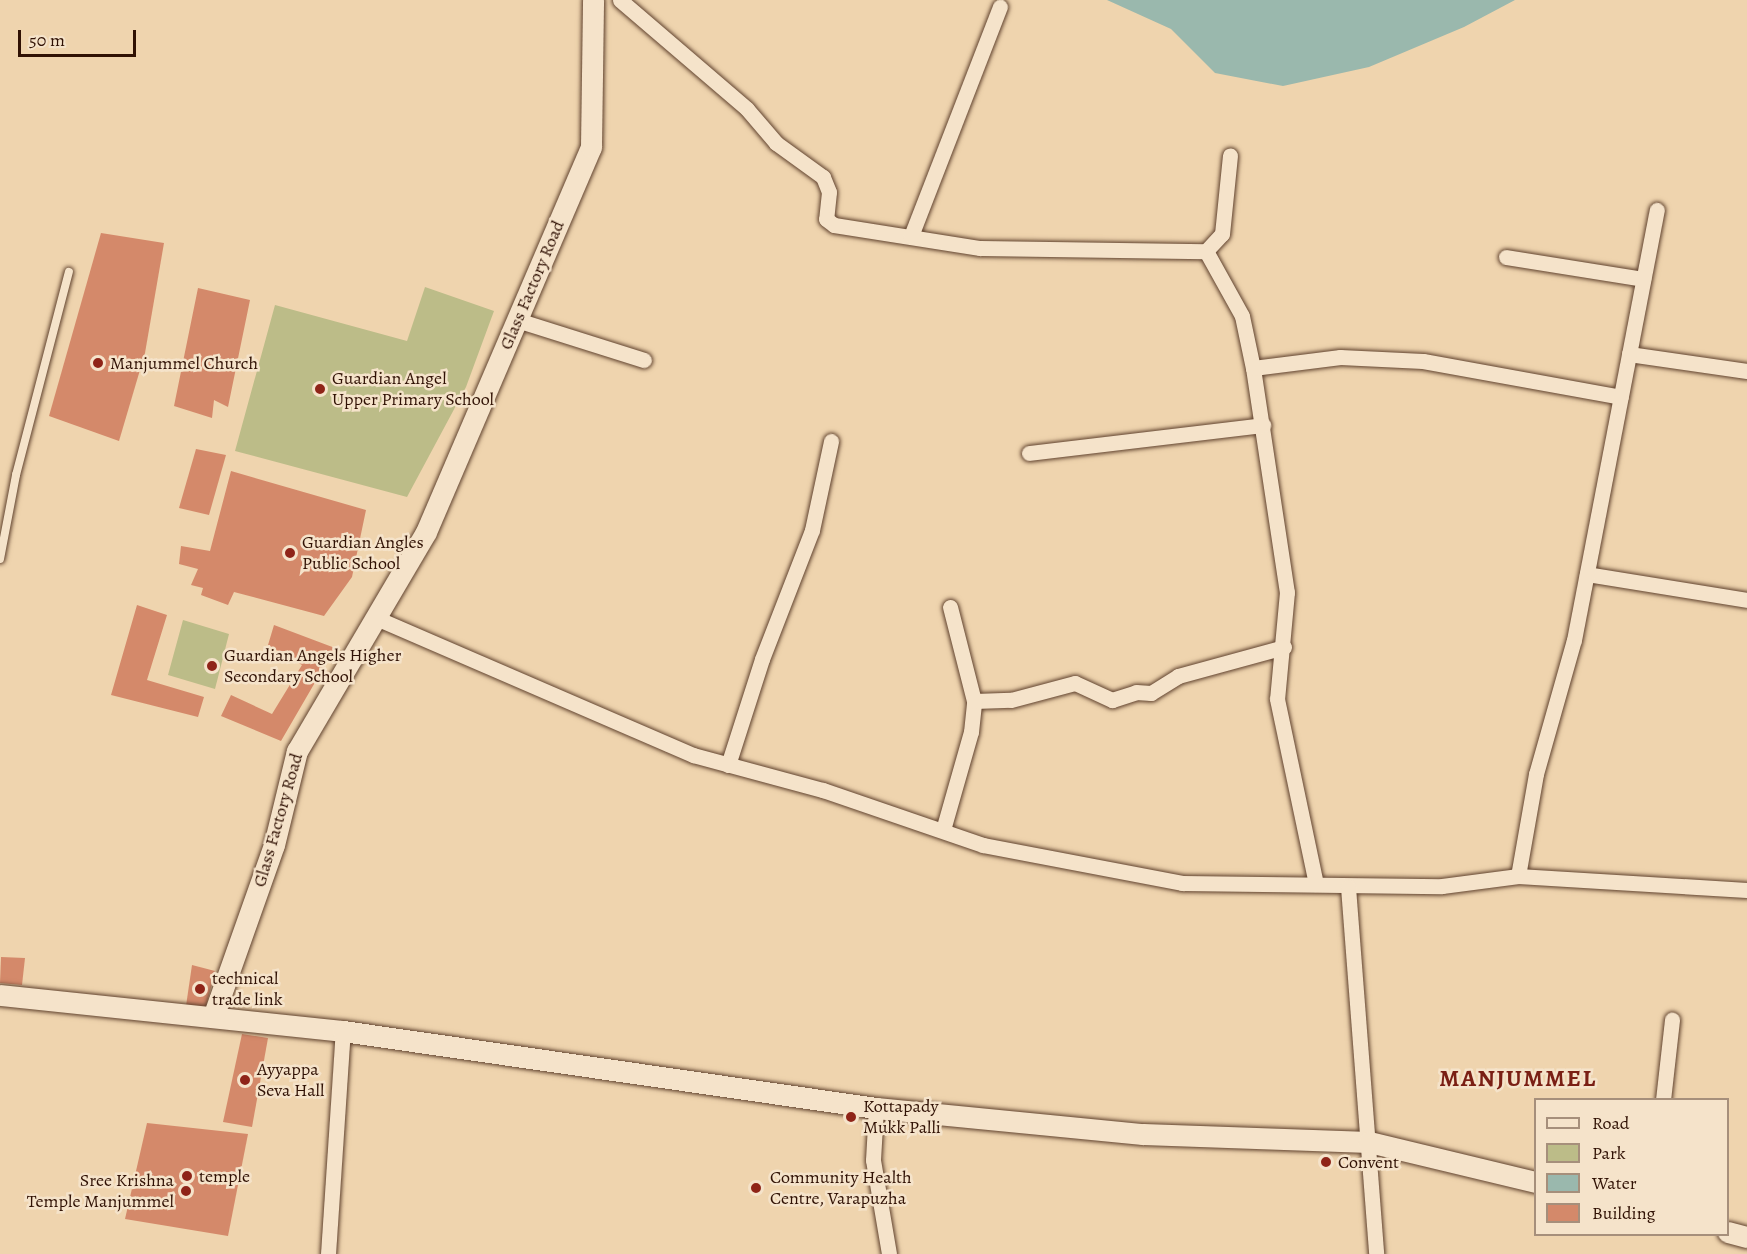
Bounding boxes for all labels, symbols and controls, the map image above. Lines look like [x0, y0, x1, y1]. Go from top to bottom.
scale bar [21, 18, 140, 56]
text: 50 m [29, 28, 65, 52]
street label: Glass Factory Road [495, 217, 569, 353]
place label: Manjummel Church [110, 352, 258, 374]
marker: Manjummel Church [91, 356, 105, 370]
place label: Guardian Angel Upper Primary School [332, 368, 494, 410]
marker: Guardian Angel Upper Primary School [313, 382, 327, 396]
place label: Guardian Angles Public School [302, 532, 424, 574]
marker: Guardian Angles Public School [283, 546, 297, 560]
place label: Guardian Angels Higher Secondary School [224, 645, 401, 688]
marker: Guardian Angels Higher Secondary School [205, 659, 219, 673]
street label: Glass Factory Road [249, 751, 307, 889]
place label: technical trade link [212, 968, 283, 1010]
marker: technical trade link [193, 982, 207, 996]
place label: Ayyappa Seva Hall [257, 1059, 324, 1102]
district label: MANJUMMEL [1439, 1065, 1597, 1093]
marker: Ayyappa Seva Hall [238, 1073, 252, 1087]
place label: Kottapady Mukk Palli [863, 1096, 941, 1138]
legend [1534, 1098, 1729, 1236]
marker: Kottapady Mukk Palli [844, 1110, 858, 1124]
text: Road [1592, 1111, 1629, 1135]
text: Park [1592, 1141, 1626, 1165]
place label: Convent [1338, 1151, 1399, 1173]
marker: Convent [1319, 1155, 1333, 1169]
place label: temple [199, 1165, 250, 1187]
place label: Community Health Centre, Varapuzha [770, 1167, 912, 1210]
marker: temple [180, 1169, 194, 1183]
place label: Sree Krishna Temple Manjummel [27, 1170, 174, 1212]
text: Water [1592, 1171, 1637, 1195]
marker: Community Health Centre, Varapuzha [747, 1179, 765, 1197]
marker: Sree Krishna Temple Manjummel [179, 1184, 193, 1198]
text: Building [1592, 1201, 1656, 1225]

